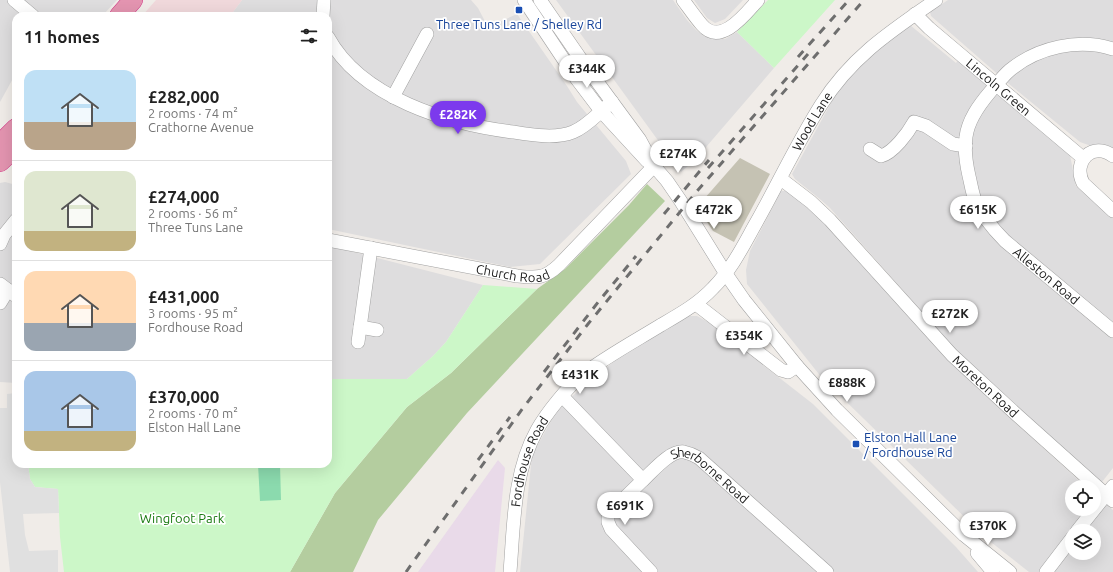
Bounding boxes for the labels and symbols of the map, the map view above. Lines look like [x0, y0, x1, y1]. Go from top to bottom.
marker: Three Tuns Lane / Shelley Rd [514, 5, 524, 15]
place label: Three Tuns Lane / Shelley Rd [436, 17, 602, 31]
pin: £344K [559, 55, 615, 89]
street label: Lincoln Green [964, 56, 1034, 118]
street label: Wood Lane [789, 89, 835, 153]
pin: £282K [430, 101, 486, 135]
pin: £274K [650, 140, 706, 174]
pin: £472K [686, 196, 742, 230]
pin: £615K [950, 196, 1006, 230]
street label: Alleston Road [1011, 244, 1082, 307]
street label: Church Road [475, 261, 552, 284]
pin: £272K [922, 300, 978, 334]
pin: £354K [716, 322, 772, 356]
street label: Moreton Road [950, 353, 1022, 420]
pin: £431K [552, 361, 608, 395]
pin: £888K [819, 369, 875, 403]
street label: Fordhouse Road [508, 414, 551, 508]
place label: Elston Hall Lane / Fordhouse Rd [863, 430, 957, 459]
marker: Elston Hall Lane / Fordhouse Rd [851, 439, 861, 449]
street label: Sherborne Road [668, 445, 752, 506]
pin: £691K [597, 492, 653, 526]
park label: Wingfoot Park [140, 511, 225, 525]
pin: £370K [960, 512, 1016, 546]

